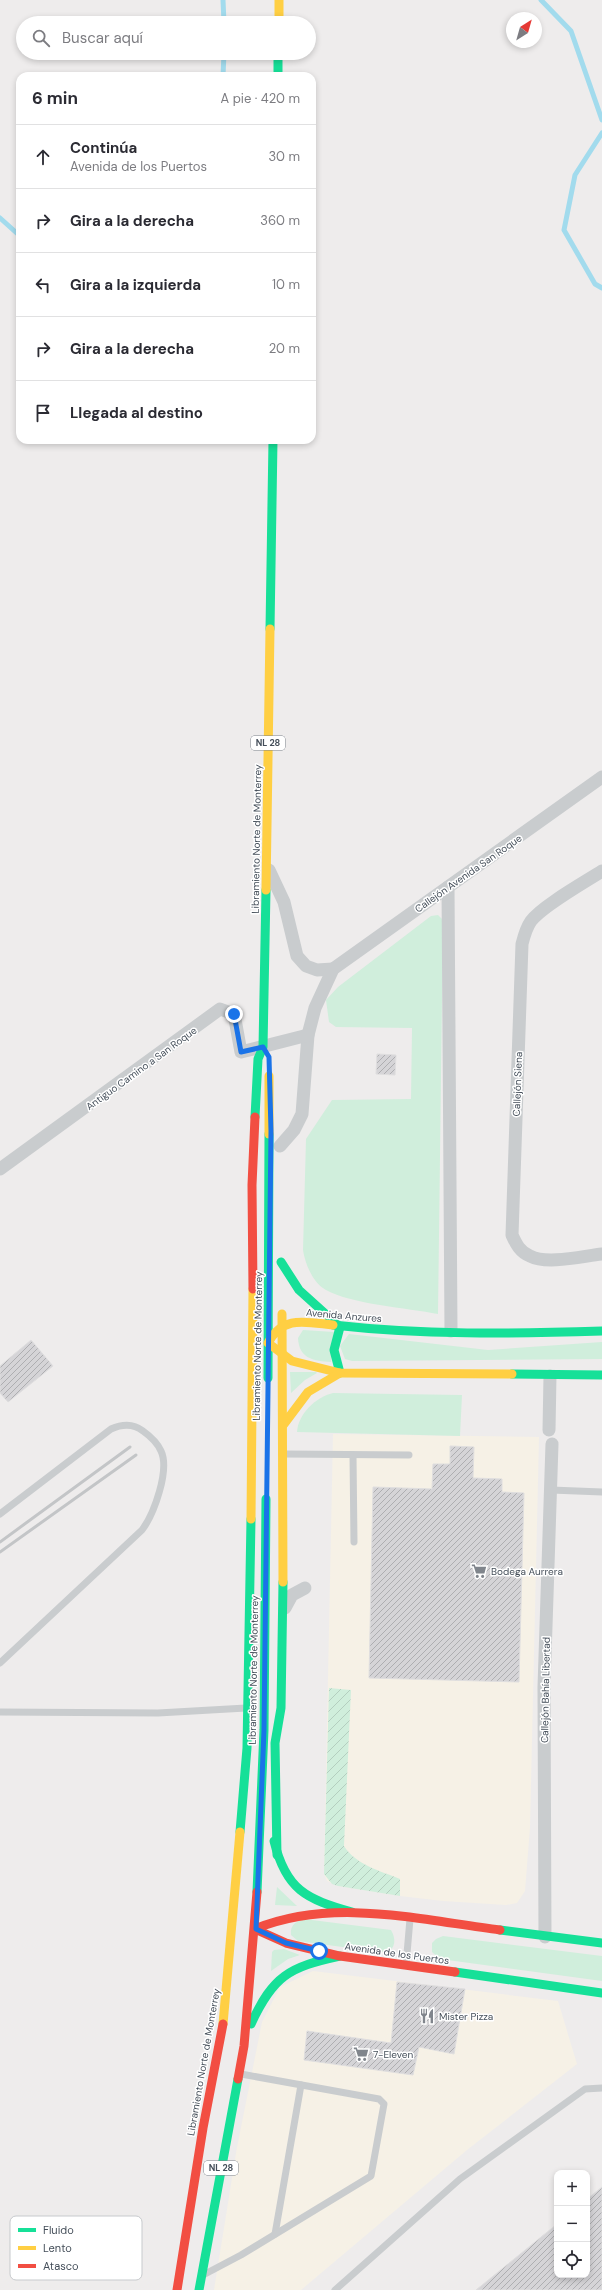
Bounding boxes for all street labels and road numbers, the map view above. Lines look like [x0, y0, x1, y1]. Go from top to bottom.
road number: NL 28 [251, 736, 285, 750]
street label: Libramiento Norte de Monterrey [249, 764, 264, 914]
street label: Callejón Avenida San Roque [412, 831, 525, 915]
street label: Antiguo Camino a San Roque [83, 1024, 200, 1113]
street label: Callejón Siena [510, 1052, 525, 1117]
street label: Libramiento Norte de Monterrey [250, 1271, 265, 1421]
street label: Avenida Anzures [305, 1306, 383, 1325]
street label: Libramiento Norte de Monterrey [246, 1595, 261, 1745]
street label: Callejón Bahía Libertad [538, 1637, 553, 1743]
street label: Avenida de los Puertos [344, 1940, 450, 1967]
street label: Libramiento Norte de Monterrey [184, 1987, 223, 2137]
road number: NL 28 [204, 2161, 238, 2175]

